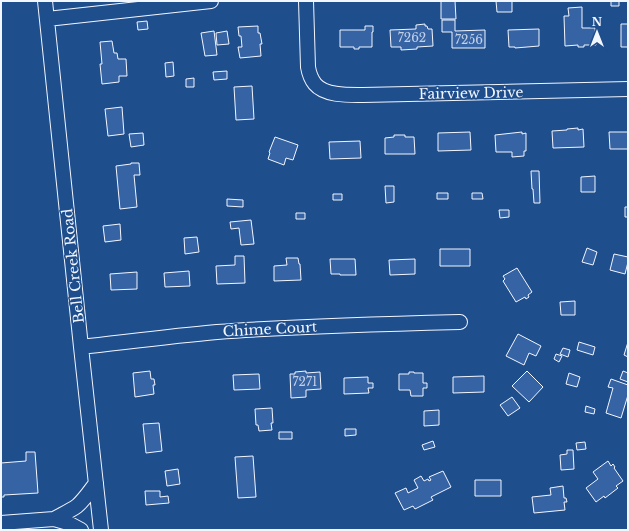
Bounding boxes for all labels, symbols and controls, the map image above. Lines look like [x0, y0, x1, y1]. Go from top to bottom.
north arrow [577, 12, 617, 52]
text: N [592, 15, 603, 29]
house number: 7262 [398, 30, 426, 45]
house number: 7256 [455, 32, 483, 47]
street label: Fairview Drive [418, 83, 524, 103]
street label: Bell Creek Road [58, 207, 88, 324]
street label: Chime Court [222, 318, 318, 340]
house number: 7271 [293, 374, 317, 389]

